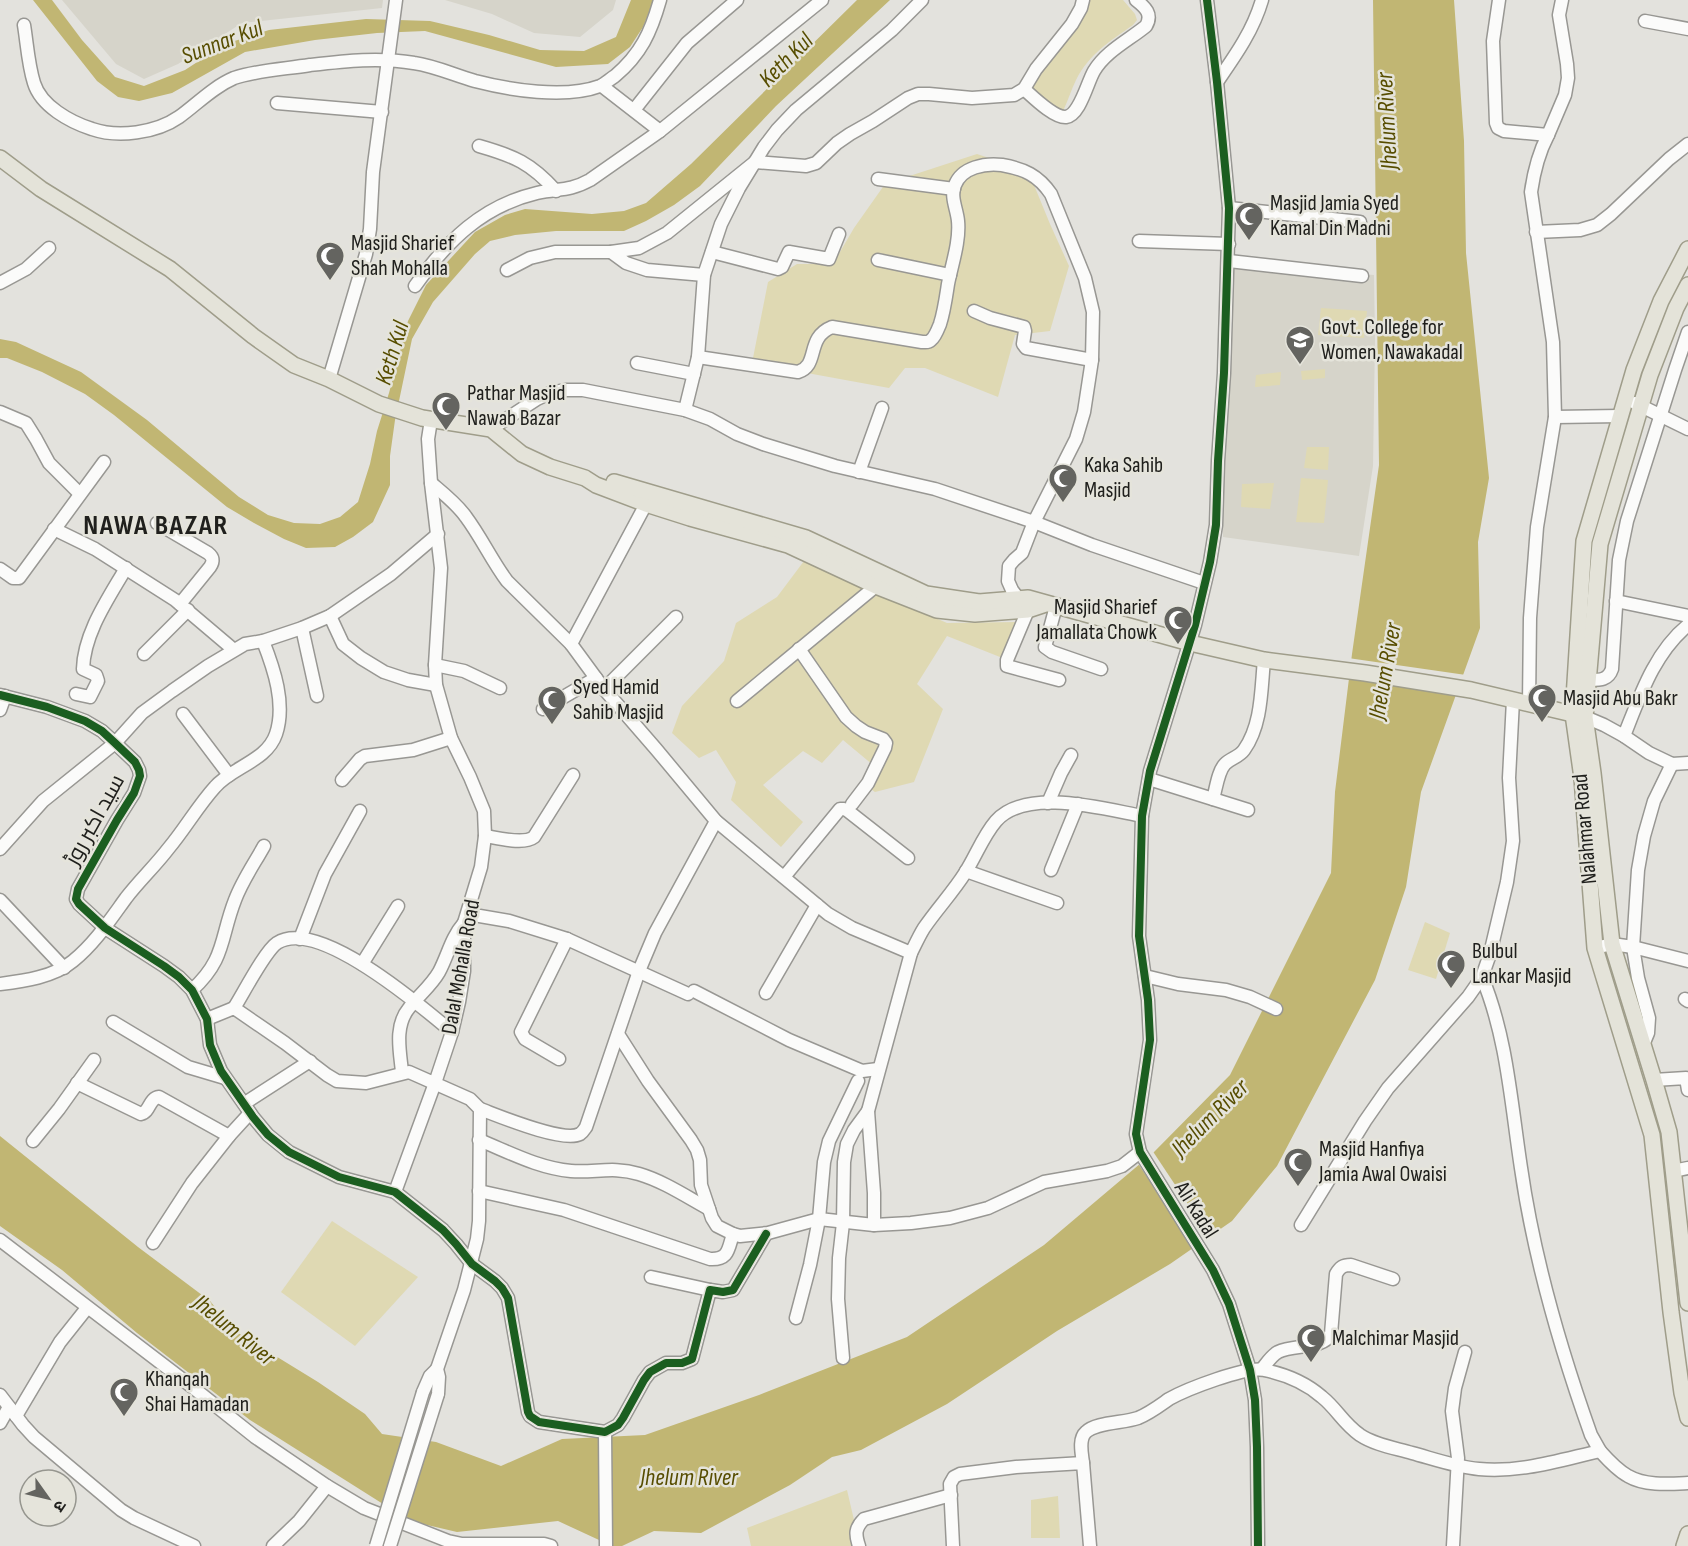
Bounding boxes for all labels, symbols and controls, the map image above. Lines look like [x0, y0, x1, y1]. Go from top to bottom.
water label: Sunnar Kul [177, 13, 267, 71]
water label: Keth Kul [753, 26, 820, 93]
water label: Jhelum River [1370, 70, 1404, 172]
place label: Masjid Jamia Syed Kamal Din Madni [1270, 190, 1399, 242]
mosque icon: Masjid Jamia Syed Kamal Din Madni [1233, 200, 1265, 242]
place label: Masjid Sharief Shah Mohalla [351, 230, 455, 282]
mosque icon: Masjid Sharief Shah Mohalla [314, 240, 346, 282]
place label: Govt. College for Women, Nawakadal [1321, 314, 1463, 366]
water label: Keth Kul [369, 317, 416, 388]
school or university icon: Govt. College for Women, Nawakadal [1284, 324, 1316, 366]
place label: Pathar Masjid Nawab Bazar [467, 380, 566, 432]
mosque icon: Pathar Masjid Nawab Bazar [430, 390, 462, 432]
place label: Kaka Sahib Masjid [1084, 452, 1163, 504]
mosque icon: Kaka Sahib Masjid [1047, 462, 1079, 504]
district label: NAWA BAZAR [83, 509, 229, 542]
place label: Masjid Sharief Jamallata Chowk [1035, 594, 1158, 646]
mosque icon: Masjid Sharief Jamallata Chowk [1162, 604, 1194, 646]
water label: Jhelum River [1362, 619, 1408, 723]
place label: Syed Hamid Sahib Masjid [573, 674, 664, 726]
mosque icon: Masjid Abu Bakr [1526, 682, 1558, 724]
mosque icon: Syed Hamid Sahib Masjid [536, 684, 568, 726]
place label: Masjid Abu Bakr [1563, 685, 1678, 712]
street label: سید اکبر روڑ [58, 770, 131, 872]
street label: Nalahmar Road [1567, 773, 1603, 885]
street label: Dalal Mohalla Road [436, 898, 486, 1036]
place label: Bulbul Lankar Masjid [1472, 938, 1571, 990]
mosque icon: Bulbul Lankar Masjid [1435, 948, 1467, 990]
water label: Jhelum River [1164, 1072, 1256, 1164]
place label: Masjid Hanfiya Jamia Awal Owaisi [1318, 1136, 1447, 1188]
mosque icon: Masjid Hanfiya Jamia Awal Owaisi [1282, 1146, 1314, 1188]
street label: Ali Kadal [1168, 1176, 1224, 1243]
water label: Jhelum River [185, 1287, 282, 1373]
mosque icon: Malchimar Masjid [1295, 1322, 1327, 1364]
place label: Malchimar Masjid [1332, 1325, 1459, 1352]
place label: Khanqah Shai Hamadan [145, 1366, 249, 1418]
mosque icon: Khanqah Shai Hamadan [108, 1376, 140, 1418]
water label: Jhelum River [638, 1463, 739, 1492]
north arrow [18, 1468, 78, 1528]
text: उ [48, 1496, 70, 1515]

